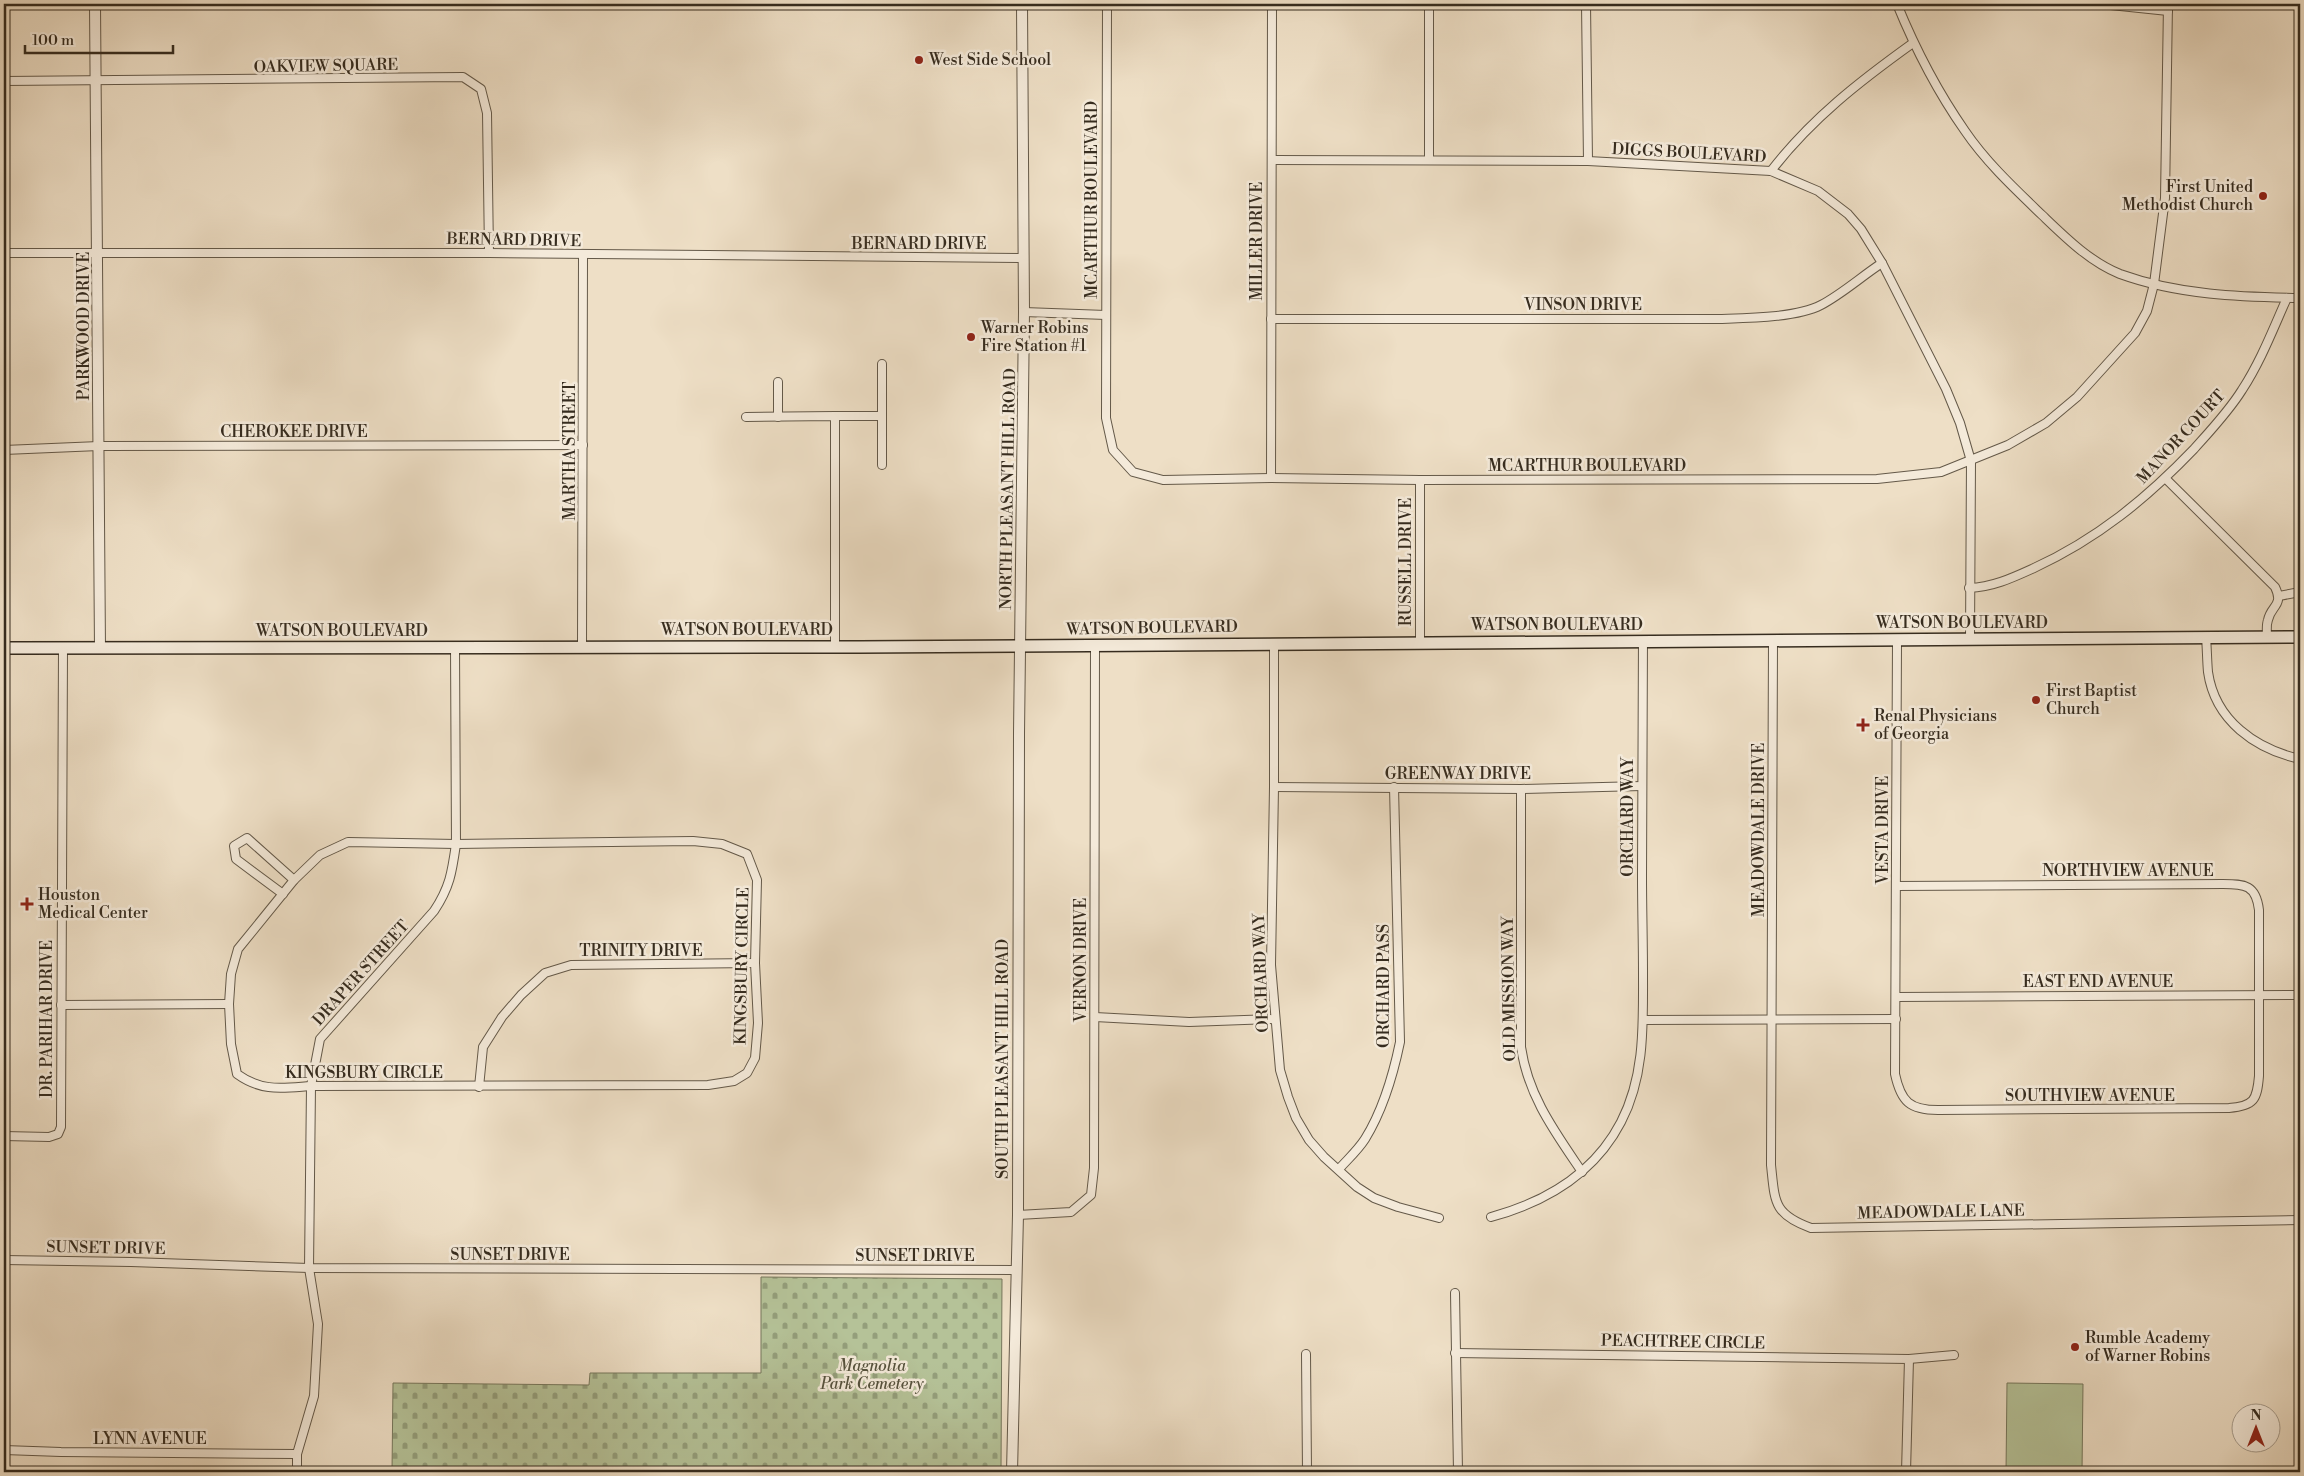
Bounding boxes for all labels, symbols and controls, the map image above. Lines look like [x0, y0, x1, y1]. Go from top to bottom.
scale bar [25, 22, 172, 54]
text: 100 m [32, 31, 74, 50]
place label: West Side School [928, 50, 1051, 70]
marker: West Side School [913, 54, 925, 66]
street label: OAKVIEW SQUARE [254, 55, 398, 77]
street label: MCARTHUR BOULEVARD [1082, 101, 1102, 299]
street label: DIGGS BOULEVARD [1611, 139, 1767, 167]
place label: First United Methodist Church [2122, 177, 2253, 215]
street label: MILLER DRIVE [1247, 182, 1267, 300]
marker: First United Methodist Church [2257, 190, 2269, 202]
street label: BERNARD DRIVE [445, 229, 582, 251]
street label: BERNARD DRIVE [851, 234, 987, 254]
street label: PARKWOOD DRIVE [74, 252, 94, 400]
street label: VINSON DRIVE [1523, 295, 1642, 315]
place label: Warner Robins Fire Station #1 [980, 318, 1088, 356]
marker: Warner Robins Fire Station #1 [965, 331, 977, 343]
street label: NORTH PLEASANT HILL ROAD [996, 368, 1020, 610]
street label: MARTHA STREET [560, 381, 580, 521]
street label: MANOR COURT [2132, 386, 2230, 488]
street label: CHEROKEE DRIVE [220, 422, 368, 442]
street label: MCARTHUR BOULEVARD [1488, 456, 1686, 476]
street label: RUSSELL DRIVE [1396, 498, 1416, 626]
street label: WATSON BOULEVARD [1875, 613, 2048, 633]
street label: WATSON BOULEVARD [1470, 615, 1643, 635]
street label: WATSON BOULEVARD [1065, 617, 1238, 640]
street label: WATSON BOULEVARD [660, 620, 833, 640]
street label: WATSON BOULEVARD [255, 621, 428, 641]
place label: First Baptist Church [2046, 681, 2137, 719]
marker: First Baptist Church [2030, 694, 2042, 706]
place label: Renal Physicians of Georgia [1874, 706, 1997, 744]
marker: Renal Physicians of Georgia [1856, 718, 1870, 732]
street label: MEADOWDALE DRIVE [1749, 743, 1769, 917]
street label: ORCHARD WAY [1618, 756, 1638, 877]
street label: GREENWAY DRIVE [1385, 764, 1531, 784]
street label: VESTA DRIVE [1873, 776, 1893, 885]
street label: NORTHVIEW AVENUE [2042, 861, 2214, 881]
place label: Houston Medical Center [38, 885, 148, 923]
street label: KINGSBURY CIRCLE [731, 887, 753, 1045]
marker: Houston Medical Center [20, 897, 34, 911]
street label: VERNON DRIVE [1071, 898, 1091, 1023]
street label: ORCHARD WAY [1249, 912, 1273, 1033]
street label: OLD MISSION WAY [1498, 915, 1520, 1062]
street label: DRAPER STREET [308, 916, 414, 1030]
street label: ORCHARD PASS [1374, 924, 1394, 1048]
street label: SOUTH PLEASANT HILL ROAD [993, 939, 1013, 1179]
street label: DR. PARIHAR DRIVE [37, 940, 57, 1098]
street label: TRINITY DRIVE [579, 941, 703, 961]
street label: EAST END AVENUE [2023, 972, 2173, 992]
street label: KINGSBURY CIRCLE [285, 1063, 443, 1083]
street label: SOUTHVIEW AVENUE [2005, 1086, 2175, 1106]
street label: MEADOWDALE LANE [1857, 1201, 2025, 1223]
street label: SUNSET DRIVE [46, 1237, 166, 1259]
street label: SUNSET DRIVE [450, 1245, 570, 1265]
street label: SUNSET DRIVE [855, 1246, 975, 1266]
place label: Rumble Academy of Warner Robins [2085, 1328, 2210, 1366]
street label: PEACHTREE CIRCLE [1601, 1331, 1765, 1353]
marker: Rumble Academy of Warner Robins [2069, 1341, 2081, 1353]
park label: Magnolia Park Cemetery [819, 1356, 924, 1394]
north arrow [2232, 1404, 2282, 1454]
text: N [2250, 1407, 2262, 1425]
street label: LYNN AVENUE [93, 1429, 207, 1449]

